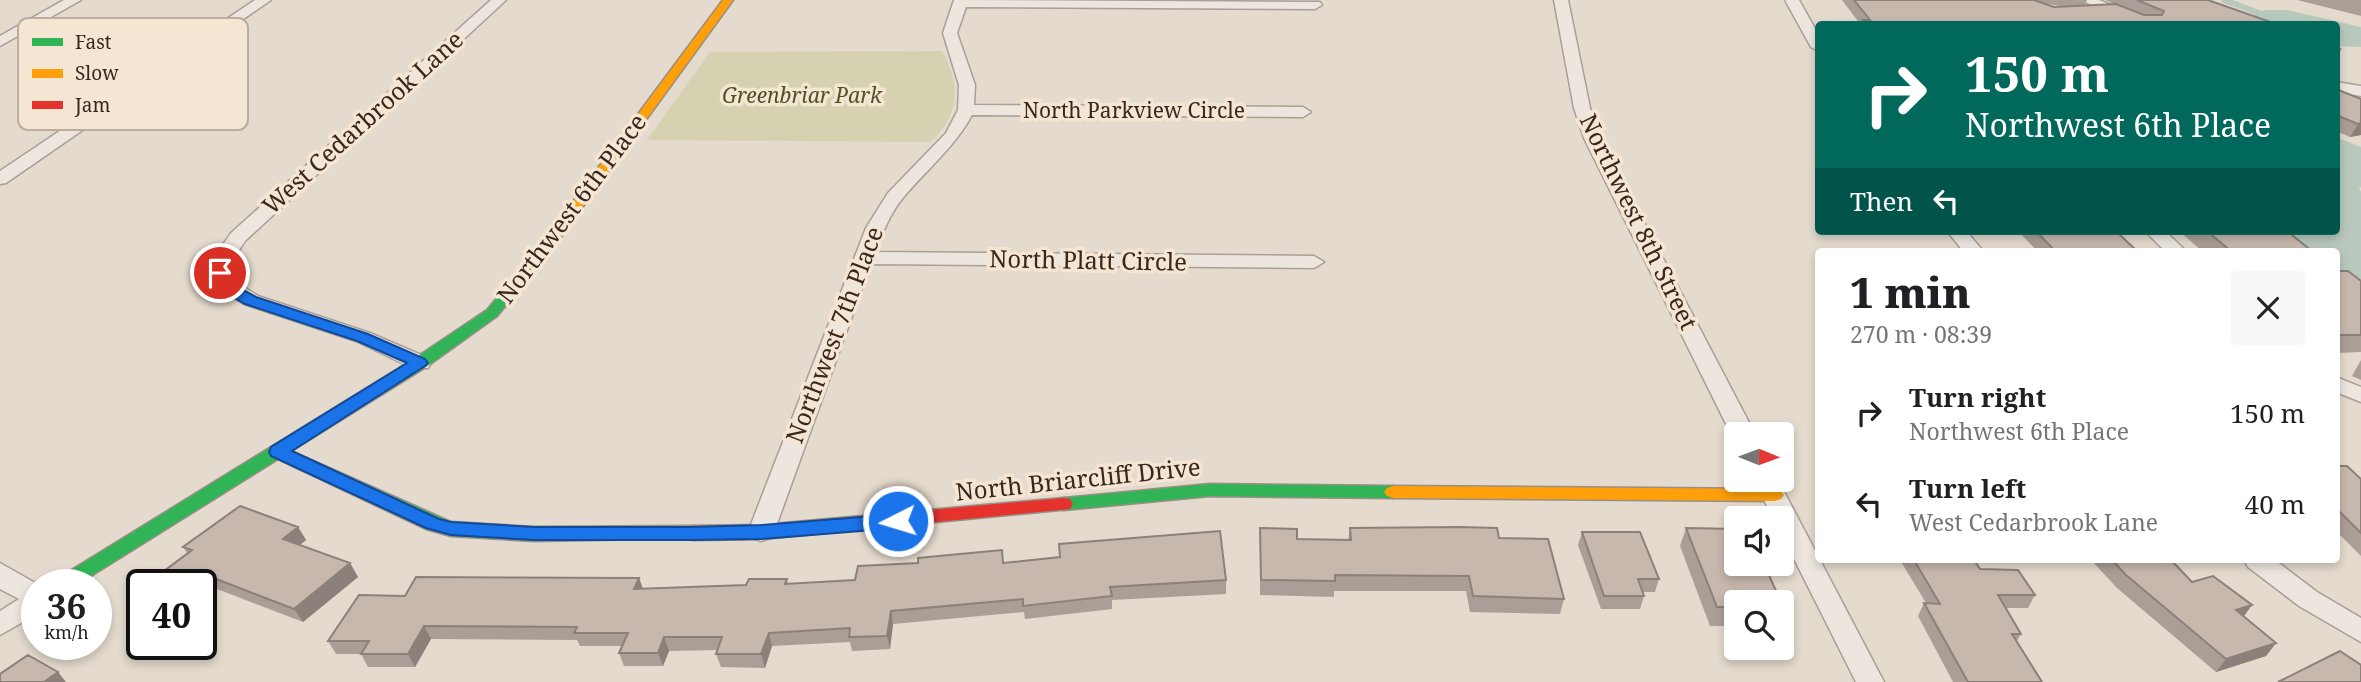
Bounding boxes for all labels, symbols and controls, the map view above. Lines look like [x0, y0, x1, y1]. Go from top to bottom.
legend [18, 18, 248, 130]
street label: West Cedarbrook Lane [254, 23, 470, 221]
text: Fast [75, 29, 112, 55]
text: 150 m [1965, 40, 2109, 106]
icon: right [1850, 49, 1941, 140]
text: Slow [75, 60, 119, 86]
park label: Greenbriar Park [722, 81, 883, 109]
text: Jam [74, 92, 110, 118]
street label: North Parkview Circle [1023, 96, 1245, 124]
text: Northwest 6th Place [1965, 103, 2271, 146]
street label: Northwest 6th Place [489, 106, 653, 310]
street label: Northwest 8th Street [1573, 108, 1706, 335]
icon: left [1927, 182, 1965, 220]
text: Then [1850, 183, 1913, 219]
street label: Northwest 7th Place [777, 221, 890, 448]
street label: North Platt Circle [989, 241, 1187, 278]
pin [190, 243, 250, 303]
icon: arrive [201, 254, 239, 292]
text: 1 min [1850, 263, 1971, 320]
button: close [2231, 271, 2305, 345]
text: 270 m · 08:39 [1850, 318, 1992, 350]
text: Turn right [1909, 379, 2046, 415]
icon: right [1850, 394, 1888, 432]
text: 150 m [2230, 395, 2305, 431]
text: Northwest 6th Place [1909, 415, 2129, 447]
north arrow [1724, 422, 1794, 492]
map controls [1724, 422, 1794, 660]
street label: North Briarcliff Drive [954, 449, 1202, 508]
text: Turn left [1909, 470, 2026, 506]
position arrow [861, 484, 935, 558]
icon: left [1850, 485, 1888, 523]
text: 40 m [2245, 486, 2305, 522]
button: sound [1724, 506, 1794, 576]
text: West Cedarbrook Lane [1909, 506, 2158, 538]
speed limit sign: 40 [126, 569, 217, 660]
text: 36 [47, 582, 86, 629]
button: search [1724, 590, 1794, 660]
text: km/h [44, 620, 89, 644]

